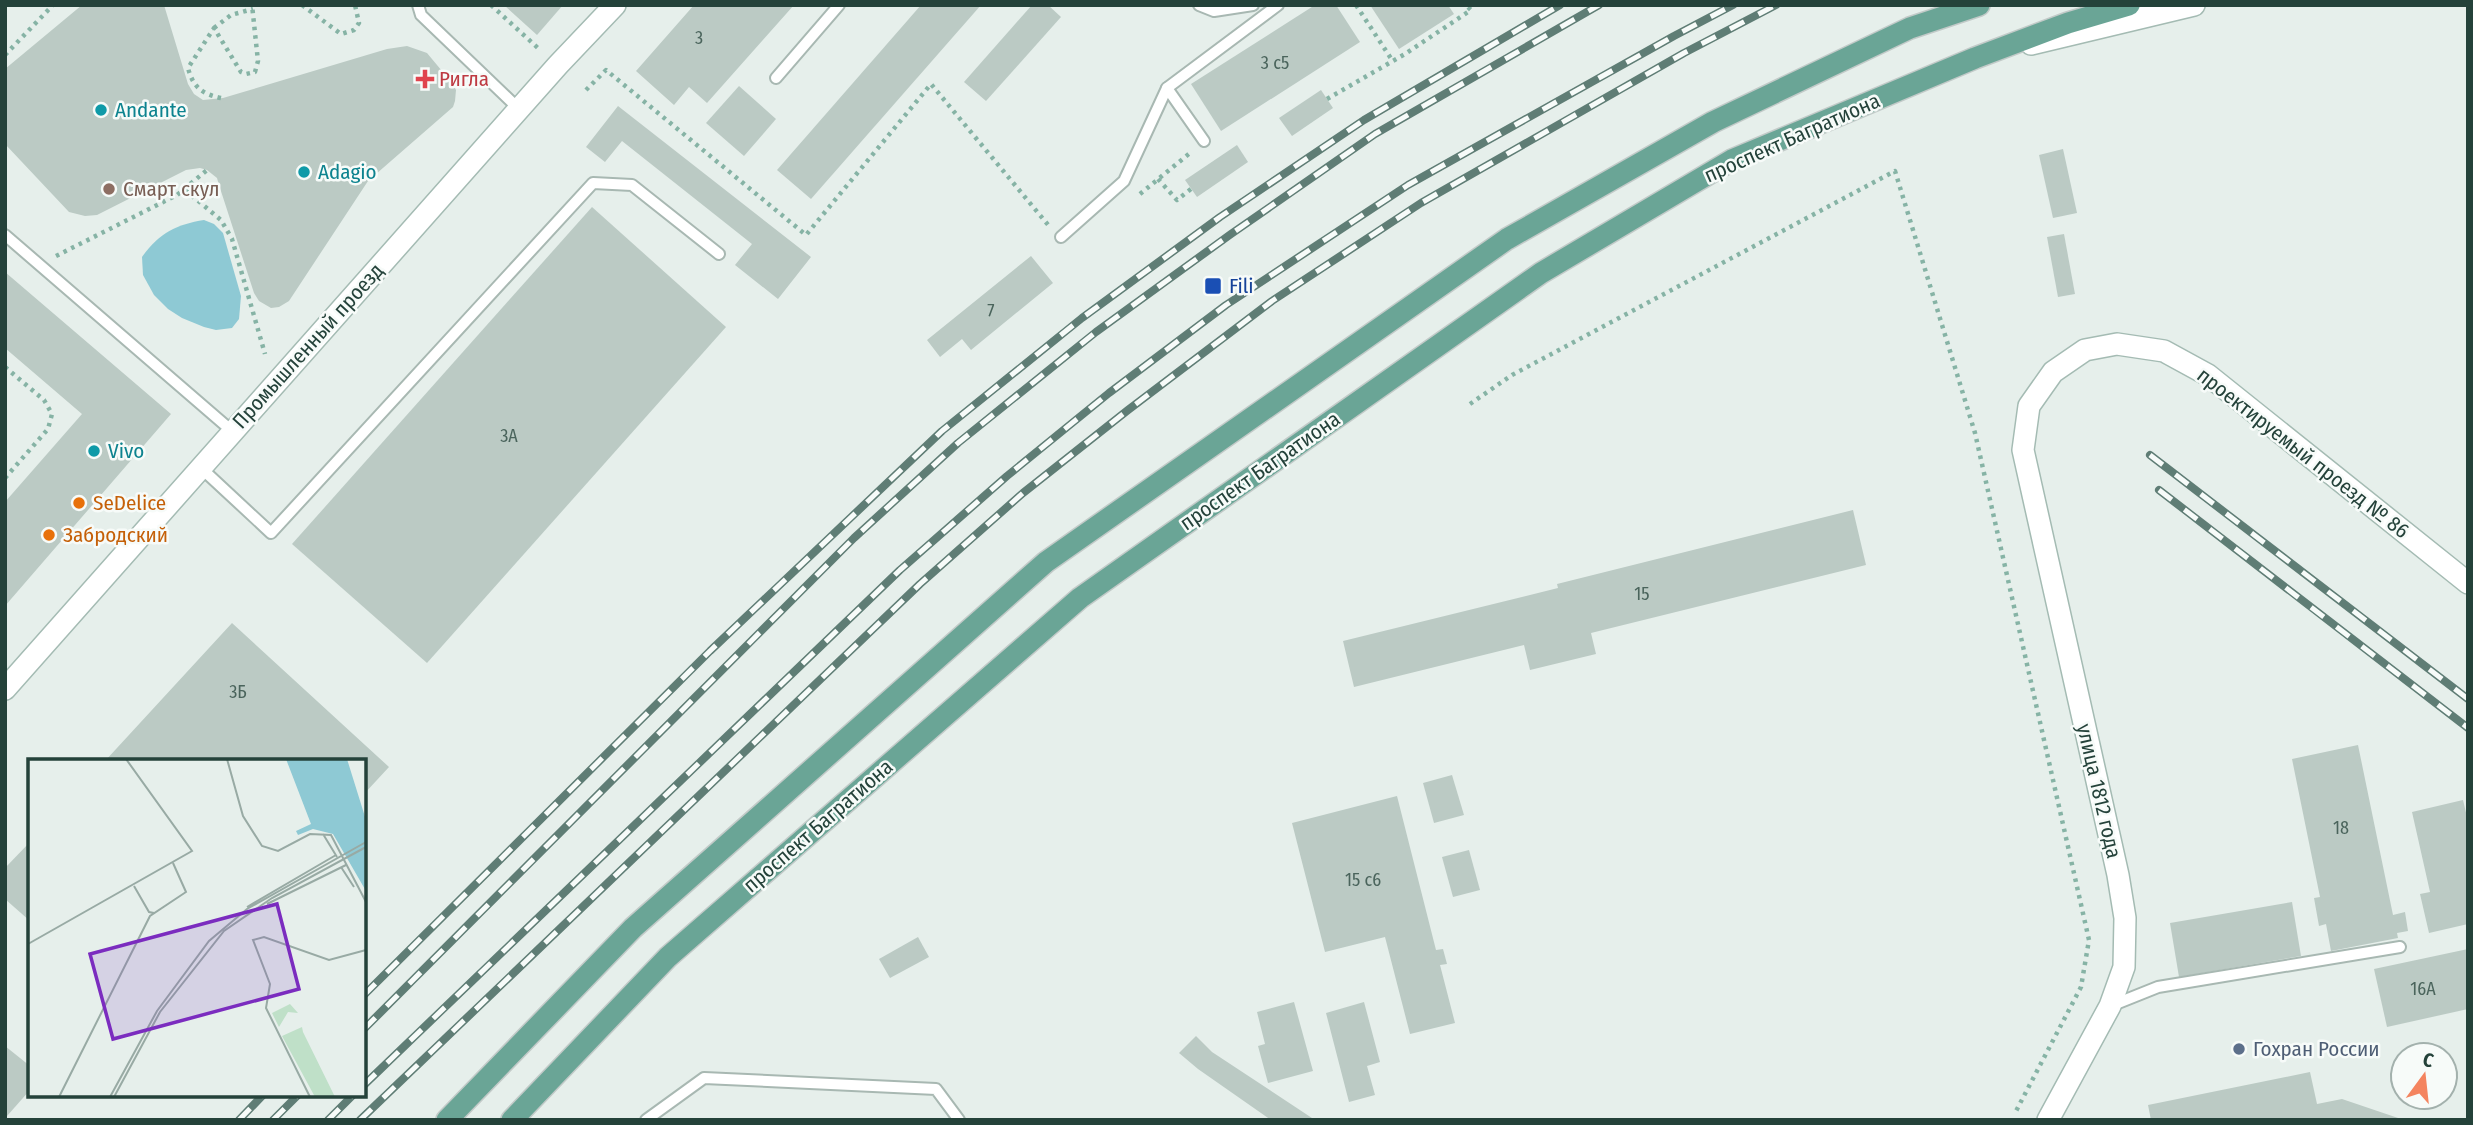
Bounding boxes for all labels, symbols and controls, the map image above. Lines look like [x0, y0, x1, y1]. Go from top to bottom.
house number: 3 [695, 27, 703, 49]
house number: 3 с5 [1261, 52, 1289, 74]
place label: Ригла [439, 66, 489, 92]
marker: Ригла [417, 71, 433, 87]
street label: проспект Багратиона [1700, 88, 1884, 188]
place label: Andante [115, 97, 187, 123]
marker: Andante [93, 102, 109, 118]
place label: Adagio [318, 159, 377, 185]
marker: Adagio [296, 164, 312, 180]
place label: Смарт скул [123, 176, 220, 202]
marker: Смарт скул [101, 181, 117, 197]
street label: Промышленный проезд [227, 258, 389, 434]
place label: Fili [1229, 273, 1254, 299]
marker: Fili [1203, 276, 1223, 296]
house number: 7 [987, 300, 995, 322]
street label: проектируемый проезд № 86 [2192, 362, 2414, 544]
street label: проспект Багратиона [1175, 406, 1345, 536]
house number: 3А [500, 425, 518, 447]
place label: Vivo [108, 438, 144, 464]
marker: Vivo [86, 443, 102, 459]
place label: SeDelice [93, 490, 166, 516]
marker: SeDelice [71, 495, 87, 511]
place label: Забродский [63, 522, 168, 548]
marker: Забродский [41, 527, 57, 543]
house number: 15 [1634, 583, 1650, 605]
house number: 3Б [229, 681, 247, 703]
street label: улица 1812 года [2071, 721, 2127, 861]
street label: проспект Багратиона [738, 754, 898, 898]
inset map [28, 759, 366, 1097]
house number: 18 [2333, 817, 2349, 839]
house number: 15 с6 [1345, 869, 1381, 891]
house number: 16А [2410, 978, 2436, 1000]
place label: Гохран России [2253, 1036, 2380, 1062]
marker: Гохран России [2231, 1041, 2247, 1057]
north arrow [2389, 1041, 2459, 1111]
text: С [2420, 1048, 2436, 1072]

